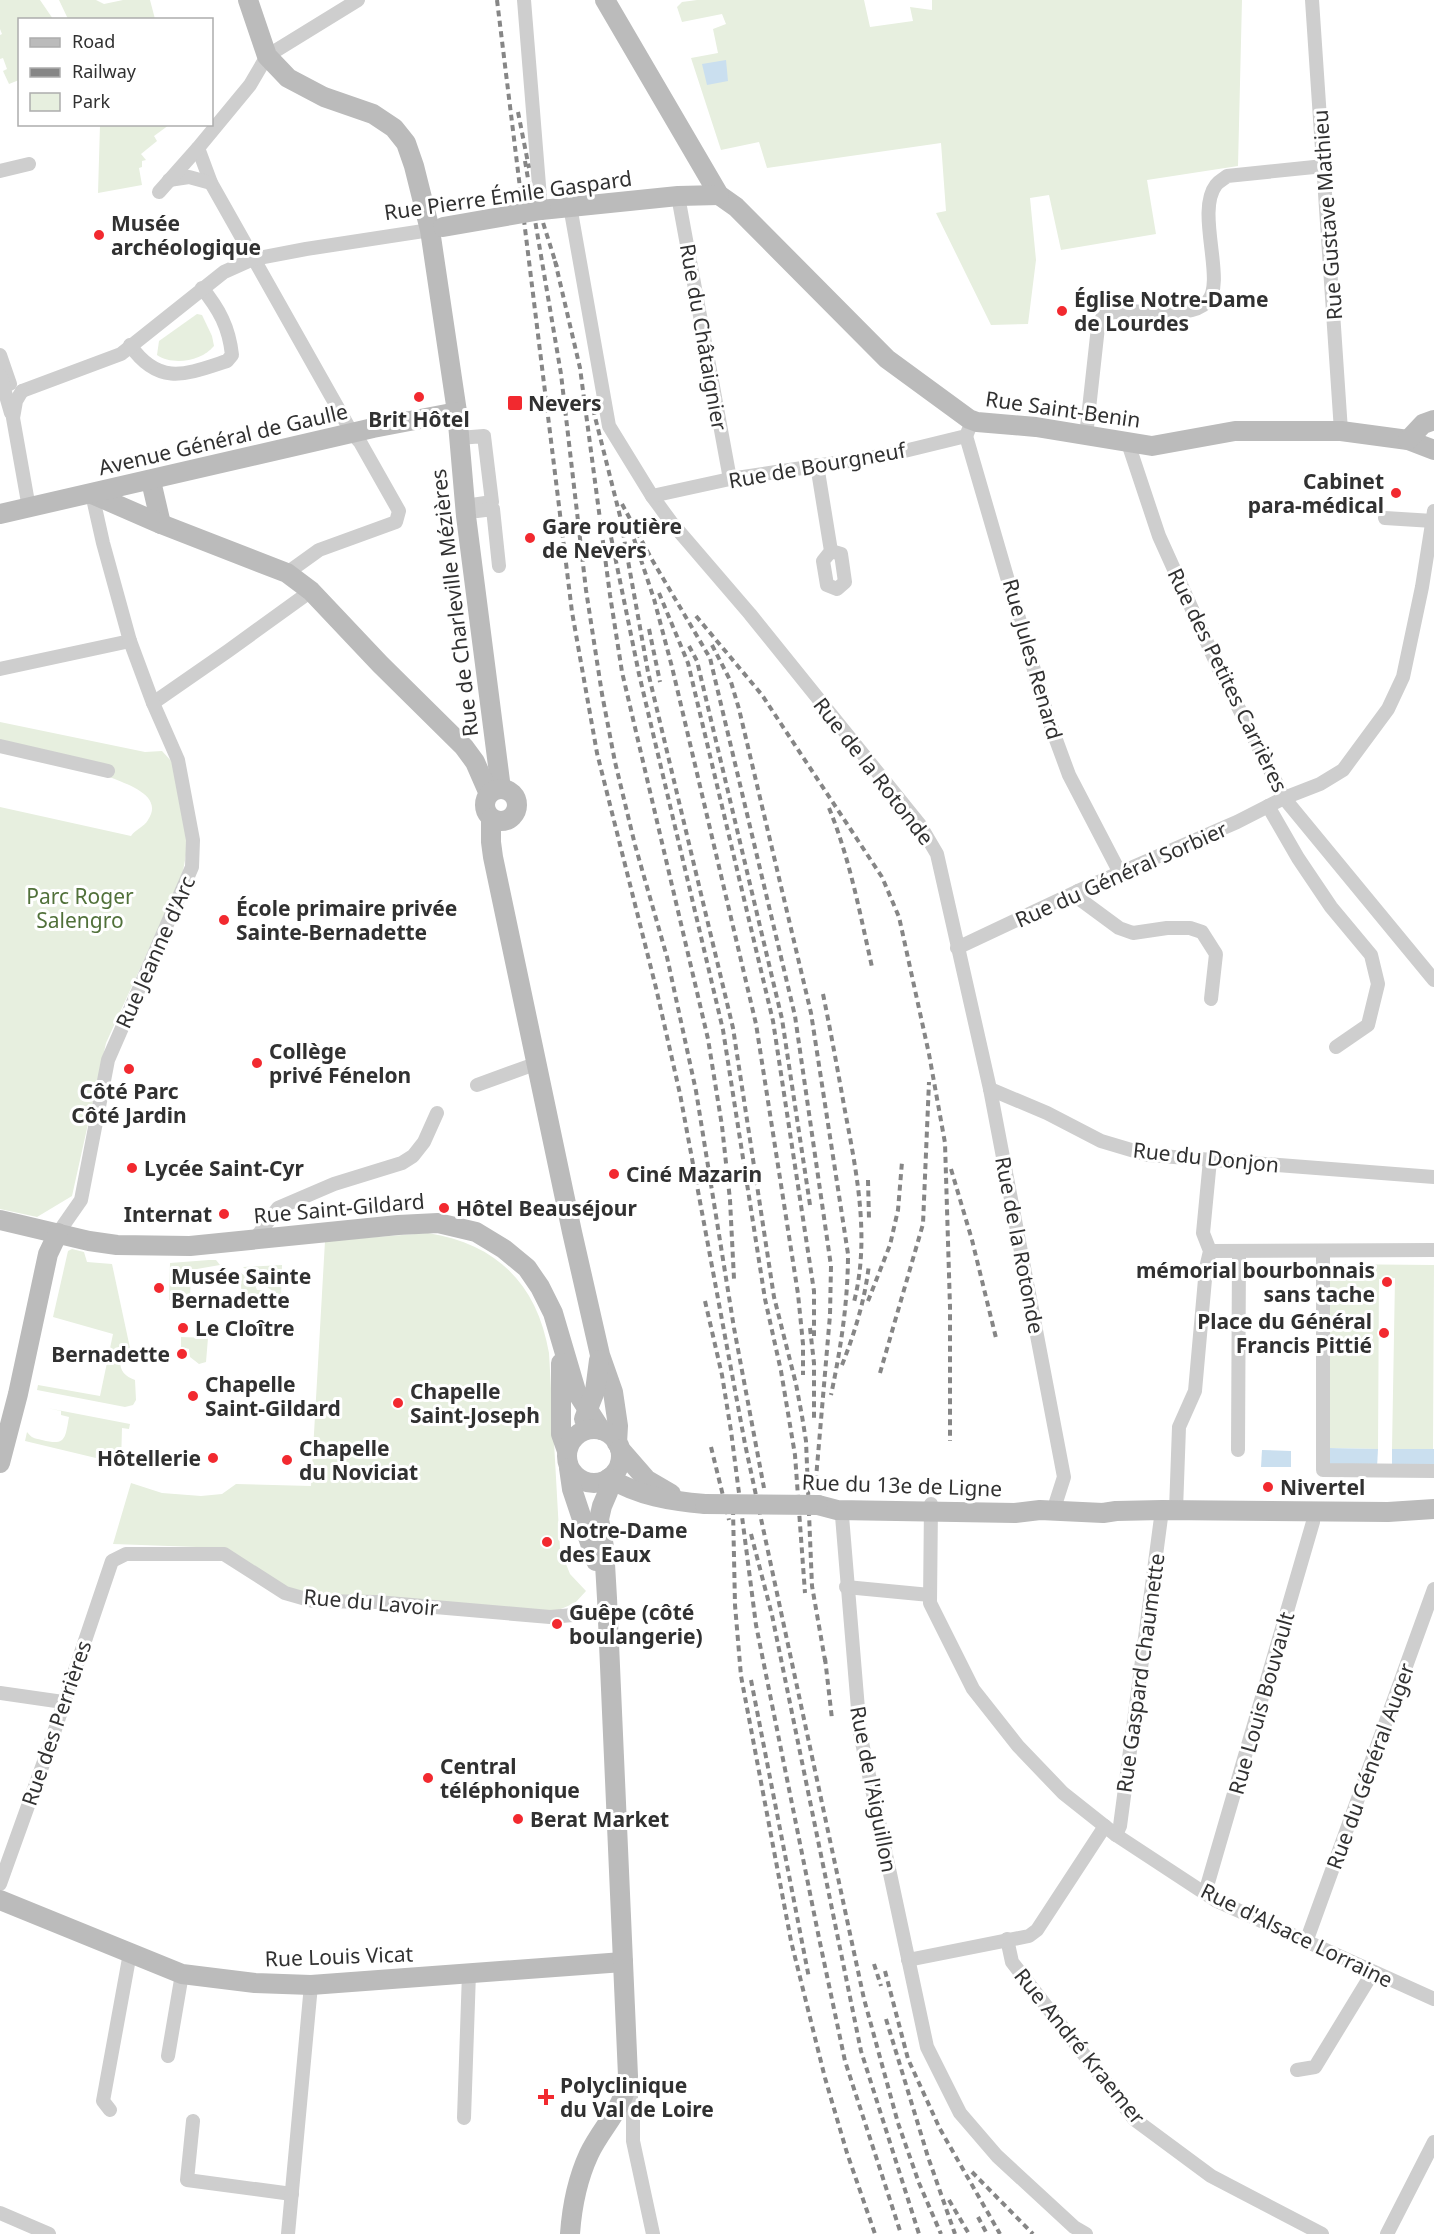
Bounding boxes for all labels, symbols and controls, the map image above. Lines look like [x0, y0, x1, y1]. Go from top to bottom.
legend [18, 18, 213, 126]
text: Road [72, 29, 115, 53]
text: Railway [72, 59, 137, 83]
text: Park [72, 89, 110, 113]
street label: Rue Gustave Mathieu [1306, 109, 1348, 321]
street label: Rue Pierre Émile Gaspard [382, 164, 634, 226]
place label: Musée archéologique [111, 209, 261, 261]
marker: Musée archéologique [92, 228, 106, 242]
street label: Rue du Châtaignier [674, 241, 734, 433]
place label: Église Notre-Dame de Lourdes [1074, 285, 1269, 337]
marker: Église Notre-Dame de Lourdes [1055, 304, 1069, 318]
street label: Rue Saint-Benin [984, 384, 1142, 434]
place label: Nevers [528, 389, 602, 417]
marker: Brit Hôtel [412, 390, 426, 404]
marker: Nevers [506, 394, 524, 412]
street label: Avenue Général de Gaulle [96, 397, 350, 481]
place label: Brit Hôtel [368, 405, 470, 433]
street label: Rue de Bourgneuf [726, 435, 909, 494]
place label: Cabinet para-médical [1248, 467, 1384, 519]
street label: Rue de Charleville Mézières [424, 468, 484, 738]
marker: Cabinet para-médical [1389, 486, 1403, 500]
place label: Gare routière de Nevers [542, 512, 682, 564]
marker: Gare routière de Nevers [523, 531, 537, 545]
street label: Rue des Petites Carrières [1162, 563, 1294, 797]
street label: Rue Jules Renard [997, 576, 1069, 742]
street label: Rue de la Rotonde [808, 691, 940, 851]
street label: Rue du Général Sorbier [1011, 814, 1232, 933]
street label: Rue Jeanne d'Arc [109, 871, 201, 1033]
park label: Parc Roger Salengro [26, 882, 134, 934]
place label: École primaire privée Sainte-Bernadette [236, 894, 457, 946]
marker: École primaire privée Sainte-Bernadette [217, 913, 231, 927]
place label: Collège privé Fénelon [269, 1037, 411, 1089]
marker: Collège privé Fénelon [250, 1056, 264, 1070]
marker: Côté Parc Côté Jardin [122, 1062, 136, 1076]
place label: Côté Parc Côté Jardin [71, 1077, 187, 1129]
street label: Rue du Donjon [1132, 1135, 1280, 1179]
place label: Lycée Saint-Cyr [144, 1154, 304, 1182]
street label: Rue de la Rotonde [989, 1154, 1051, 1336]
place label: Ciné Mazarin [626, 1160, 762, 1188]
marker: Lycée Saint-Cyr [125, 1161, 139, 1175]
marker: Ciné Mazarin [607, 1167, 621, 1181]
street label: Rue Saint-Gildard [252, 1187, 426, 1229]
place label: Hôtel Beauséjour [456, 1194, 637, 1222]
place label: Internat [124, 1200, 212, 1228]
marker: Hôtel Beauséjour [437, 1201, 451, 1215]
marker: Internat [217, 1207, 231, 1221]
place label: mémorial bourbonnais sans tache [1136, 1256, 1375, 1308]
place label: Musée Sainte Bernadette [171, 1262, 311, 1314]
marker: mémorial bourbonnais sans tache [1380, 1275, 1394, 1289]
marker: Musée Sainte Bernadette [152, 1281, 166, 1295]
place label: Place du Général Francis Pittié [1197, 1307, 1372, 1359]
place label: Le Cloître [195, 1314, 295, 1342]
marker: Le Cloître [176, 1321, 190, 1335]
marker: Place du Général Francis Pittié [1377, 1326, 1391, 1340]
place label: Bernadette [51, 1340, 170, 1368]
marker: Bernadette [175, 1347, 189, 1361]
place label: Chapelle Saint-Gildard [205, 1370, 341, 1422]
place label: Chapelle Saint-Joseph [410, 1377, 540, 1429]
marker: Chapelle Saint-Gildard [186, 1389, 200, 1403]
marker: Chapelle Saint-Joseph [391, 1396, 405, 1410]
place label: Chapelle du Noviciat [299, 1434, 418, 1486]
place label: Hôtellerie [97, 1444, 201, 1472]
marker: Hôtellerie [206, 1451, 220, 1465]
marker: Chapelle du Noviciat [280, 1453, 294, 1467]
street label: Rue du 13e de Ligne [801, 1468, 1003, 1502]
place label: Nivertel [1280, 1473, 1365, 1501]
marker: Nivertel [1261, 1480, 1275, 1494]
place label: Notre-Dame des Eaux [559, 1516, 688, 1568]
marker: Notre-Dame des Eaux [540, 1535, 554, 1549]
street label: Rue Gaspard Chaumette [1109, 1552, 1171, 1794]
street label: Rue du Lavoir [303, 1582, 440, 1622]
place label: Guêpe (côté boulangerie) [569, 1598, 703, 1650]
street label: Rue Louis Bouvault [1222, 1608, 1301, 1798]
marker: Guêpe (côté boulangerie) [550, 1617, 564, 1631]
street label: Rue des Perrières [15, 1637, 97, 1809]
street label: Rue du Général Auger [1320, 1659, 1420, 1873]
street label: Rue de l'Aiguillon [844, 1703, 904, 1875]
place label: Central téléphonique [440, 1752, 580, 1804]
marker: Central téléphonique [421, 1771, 435, 1785]
place label: Berat Market [530, 1805, 669, 1833]
marker: Berat Market [511, 1812, 525, 1826]
street label: Rue d'Alsace Lorraine [1196, 1876, 1398, 1994]
street label: Rue Louis Vicat [264, 1939, 414, 1973]
street label: Rue André Kraemer [1008, 1962, 1152, 2130]
place label: Polyclinique du Val de Loire [560, 2071, 714, 2123]
marker: Polyclinique du Val de Loire [537, 2088, 555, 2106]

